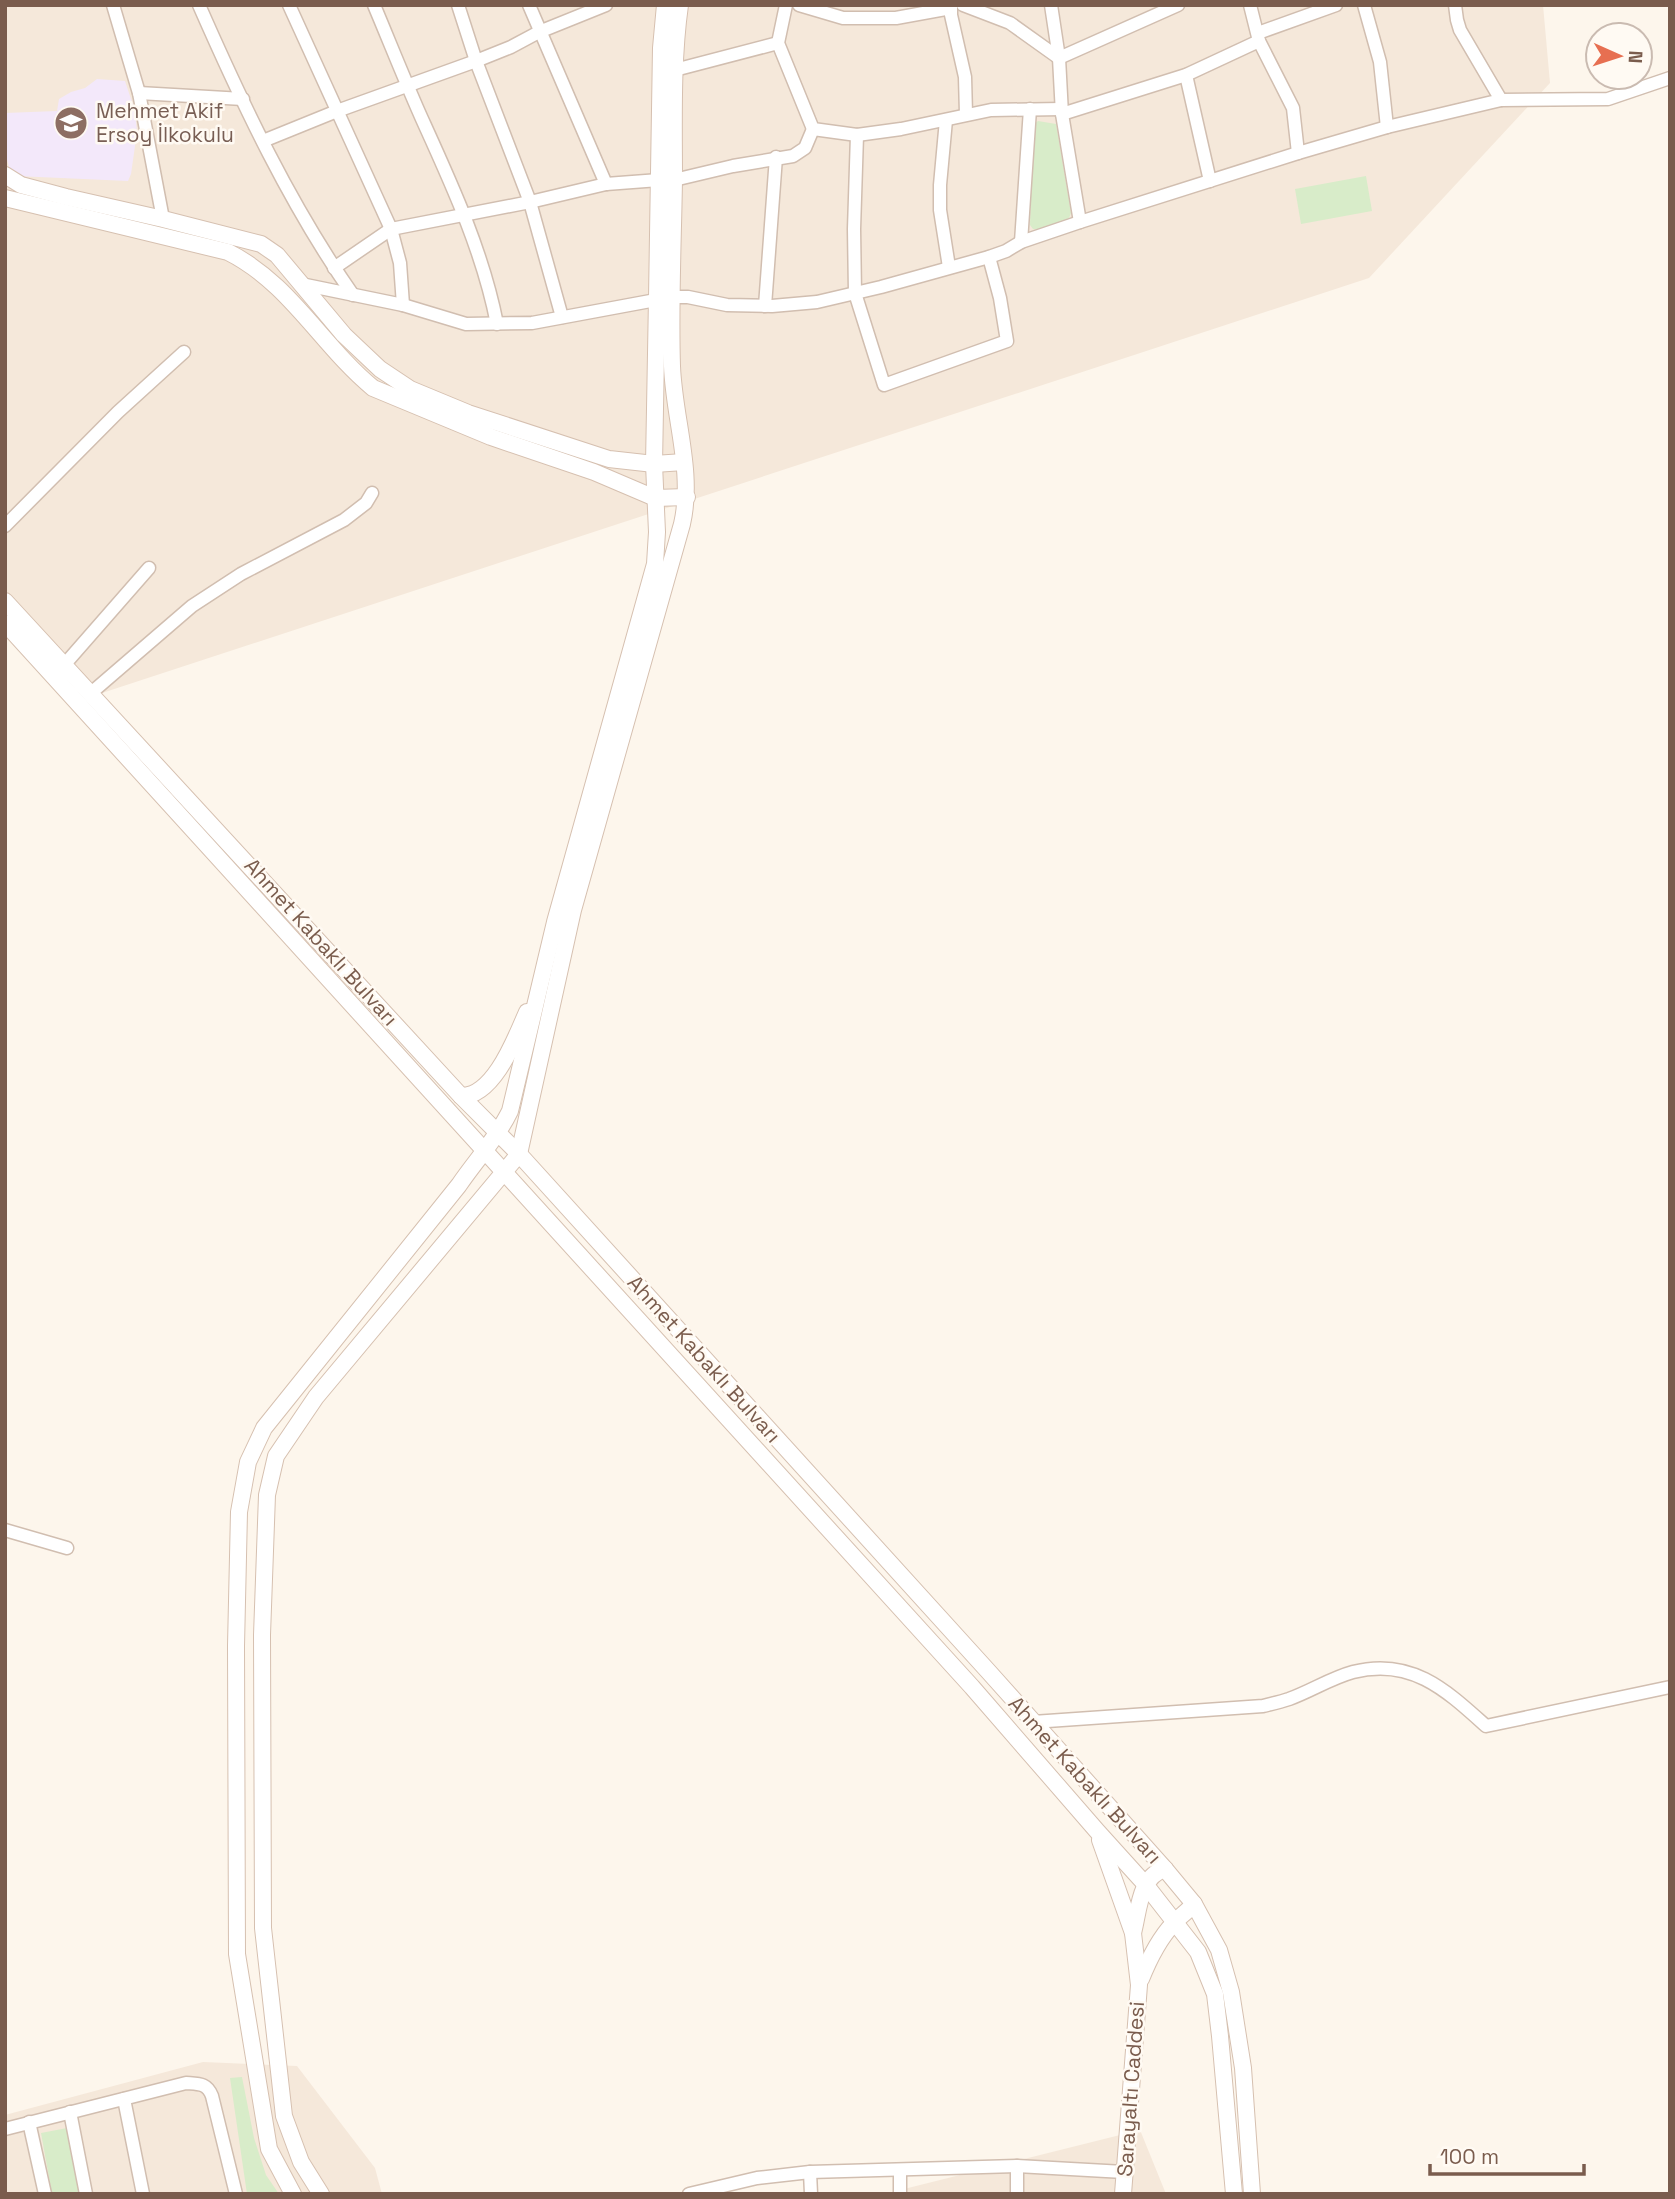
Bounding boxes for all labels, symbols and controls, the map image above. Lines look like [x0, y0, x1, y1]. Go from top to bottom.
north arrow [1584, 21, 1654, 91]
text: N [1623, 50, 1648, 64]
place label: Mehmet Akif Ersoy İlkokulu [96, 97, 234, 148]
school or university icon: Mehmet Akif Ersoy İlkokulu [52, 104, 90, 142]
street label: Ahmet Kabaklı Bulvarı [239, 852, 404, 1031]
street label: Ahmet Kabaklı Bulvarı [622, 1269, 787, 1448]
street label: Ahmet Kabaklı Bulvarı [1003, 1690, 1168, 1869]
street label: Sarayaltı Caddesi [1111, 2000, 1150, 2177]
scale bar [1430, 2132, 1584, 2176]
text: 100 m [1440, 2143, 1499, 2170]

